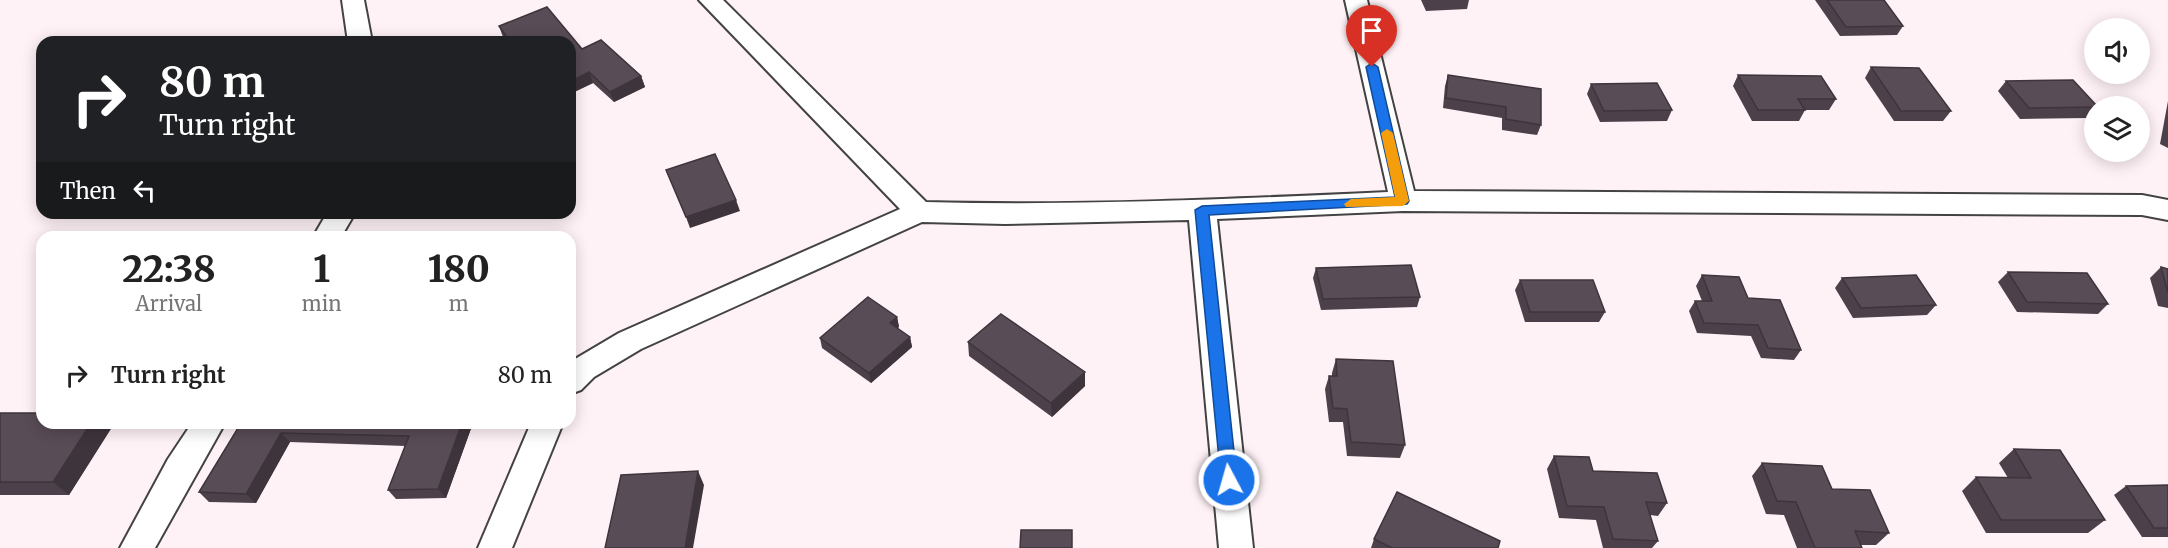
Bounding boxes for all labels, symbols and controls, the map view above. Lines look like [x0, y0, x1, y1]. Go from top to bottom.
pin [1346, 5, 1397, 67]
icon: arrive [1355, 14, 1388, 47]
map controls [2084, 18, 2150, 162]
button: sound [2084, 18, 2150, 84]
text: 80 m [159, 56, 265, 108]
icon: right [60, 60, 138, 138]
button: layers [2084, 96, 2150, 162]
text: Turn right [159, 108, 296, 142]
icon: left [128, 174, 161, 207]
text: Then [60, 177, 116, 205]
text: 22:38 [122, 247, 216, 292]
text: 1 [313, 247, 330, 292]
text: 180 [428, 247, 490, 292]
text: Arrival [136, 291, 202, 316]
text: min [302, 291, 341, 316]
text: m [449, 291, 469, 316]
icon: right [60, 359, 93, 392]
text: Turn right [111, 361, 225, 389]
text: 80 m [498, 361, 552, 389]
position arrow [1197, 448, 1261, 512]

